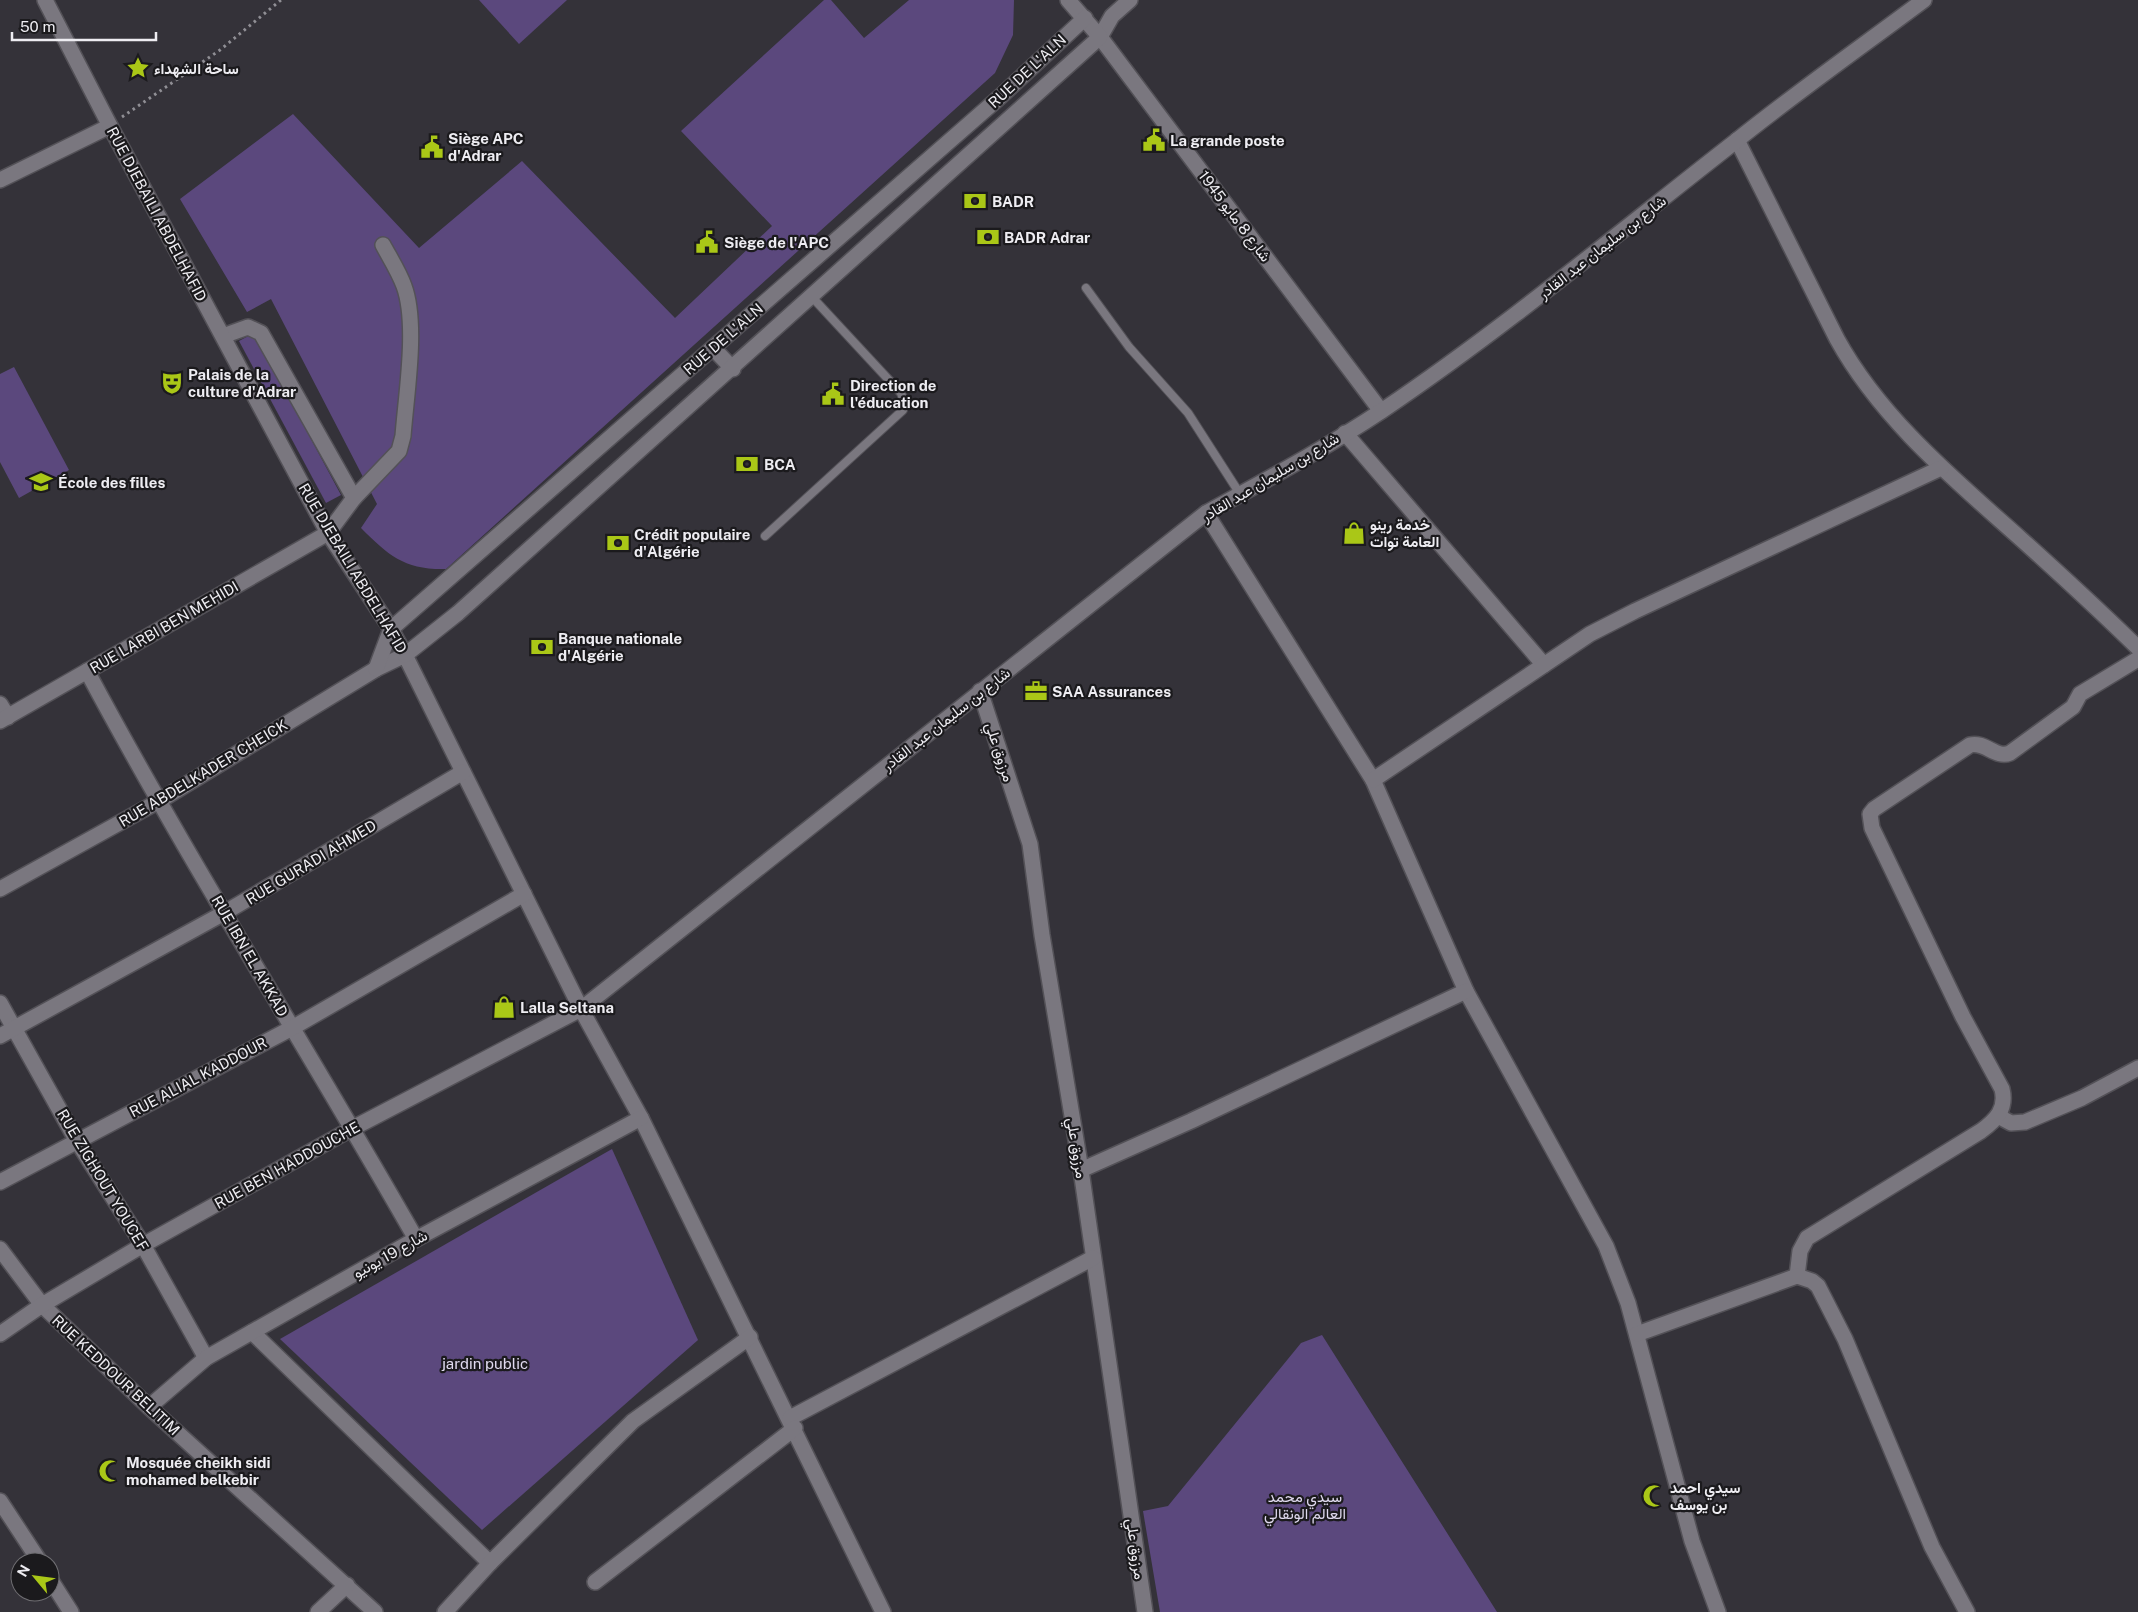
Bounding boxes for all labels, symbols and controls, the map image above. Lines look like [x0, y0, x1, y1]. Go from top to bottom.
scale bar [12, 10, 156, 42]
text: 50 m [20, 18, 55, 35]
street label: RUE DE L'ALN [985, 31, 1069, 111]
place icon: ساحة الشهداء [125, 55, 151, 81]
place label: ساحة الشهداء [154, 60, 239, 78]
street label: RUE DJEBAILI ABDELHAFID [104, 124, 210, 304]
public building icon: La grande poste [1141, 127, 1167, 153]
place label: Siège APC d'Adrar [448, 130, 524, 164]
place label: La grande poste [1170, 132, 1285, 149]
public building icon: Siège APC d'Adrar [419, 134, 445, 160]
street label: شارع 8 مايو 1945 [1193, 167, 1275, 267]
bank icon: BADR [962, 188, 988, 214]
street label: شارع بن سليمان عبد القادر [1534, 192, 1671, 305]
place label: BADR [992, 193, 1034, 210]
bank icon: BADR Adrar [975, 224, 1001, 250]
public building icon: Siège de l'APC [694, 229, 720, 255]
place label: BADR Adrar [1004, 229, 1090, 246]
place label: Siège de l'APC [724, 234, 829, 251]
street label: RUE DE L'ALN [680, 300, 766, 378]
place label: Palais de la culture d'Adrar [188, 366, 296, 400]
theatre icon: Palais de la culture d'Adrar [159, 370, 185, 396]
place label: Direction de l'éducation [850, 377, 936, 411]
public building icon: Direction de l'éducation [820, 381, 846, 407]
street label: شارع بن سليمان عبد القادر [1197, 429, 1343, 528]
bank icon: BCA [734, 451, 760, 477]
place label: BCA [764, 456, 796, 473]
school or university icon: École des filles [28, 469, 54, 495]
place label: École des filles [58, 474, 165, 491]
street label: RUE DJEBAILI ABDELHAFID [295, 480, 411, 656]
place label: خدمة رينو العامة توات [1370, 516, 1439, 551]
shop icon: خدمة رينو العامة توات [1341, 520, 1367, 546]
place label: Crédit populaire d'Algérie [634, 526, 750, 560]
bank icon: Crédit populaire d'Algérie [605, 530, 631, 556]
street label: RUE LARBI BEN MEHIDI [87, 577, 241, 677]
place label: Banque nationale d'Algérie [558, 630, 682, 664]
bank icon: Banque nationale d'Algérie [529, 634, 555, 660]
street label: شارع بن سليمان عبد القادر [878, 664, 1015, 777]
office icon: SAA Assurances [1023, 678, 1049, 704]
place label: SAA Assurances [1052, 683, 1171, 700]
street label: RUE ABDELKADER CHEICK [116, 716, 290, 830]
street label: مرزوق علي [978, 720, 1018, 785]
street label: RUE GURADI AHMED [243, 816, 379, 908]
street label: RUE IBN EL AKKAD [208, 893, 292, 1019]
shop icon: Lalla Seltana [491, 994, 517, 1020]
place label: Lalla Seltana [520, 999, 614, 1016]
street label: RUE ALIAL KADDOUR [126, 1034, 270, 1120]
street label: RUE ZIGHOUT YOUCEF [54, 1106, 152, 1254]
street label: مرزوق علي [1059, 1116, 1090, 1180]
street label: RUE BEN HADDOUCHE [212, 1118, 362, 1212]
street label: شارع 19 يونيو [350, 1227, 432, 1284]
street label: RUE KEDDOUR BELITIM [49, 1312, 183, 1438]
park label: jardin public [441, 1355, 528, 1372]
place label: Mosquée cheikh sidi mohamed belkebir [126, 1454, 270, 1488]
mosque icon: Mosquée cheikh sidi mohamed belkebir [97, 1458, 123, 1484]
place label: سيدي احمد بن يوسف [1670, 1479, 1741, 1514]
mosque icon: سيدي احمد بن يوسف [1641, 1483, 1667, 1509]
park label: سيدي محمد العالم الونقالي [1264, 1488, 1346, 1527]
street label: مرزوق علي [1118, 1517, 1149, 1581]
north arrow [10, 1552, 60, 1602]
text: N [14, 1562, 33, 1579]

